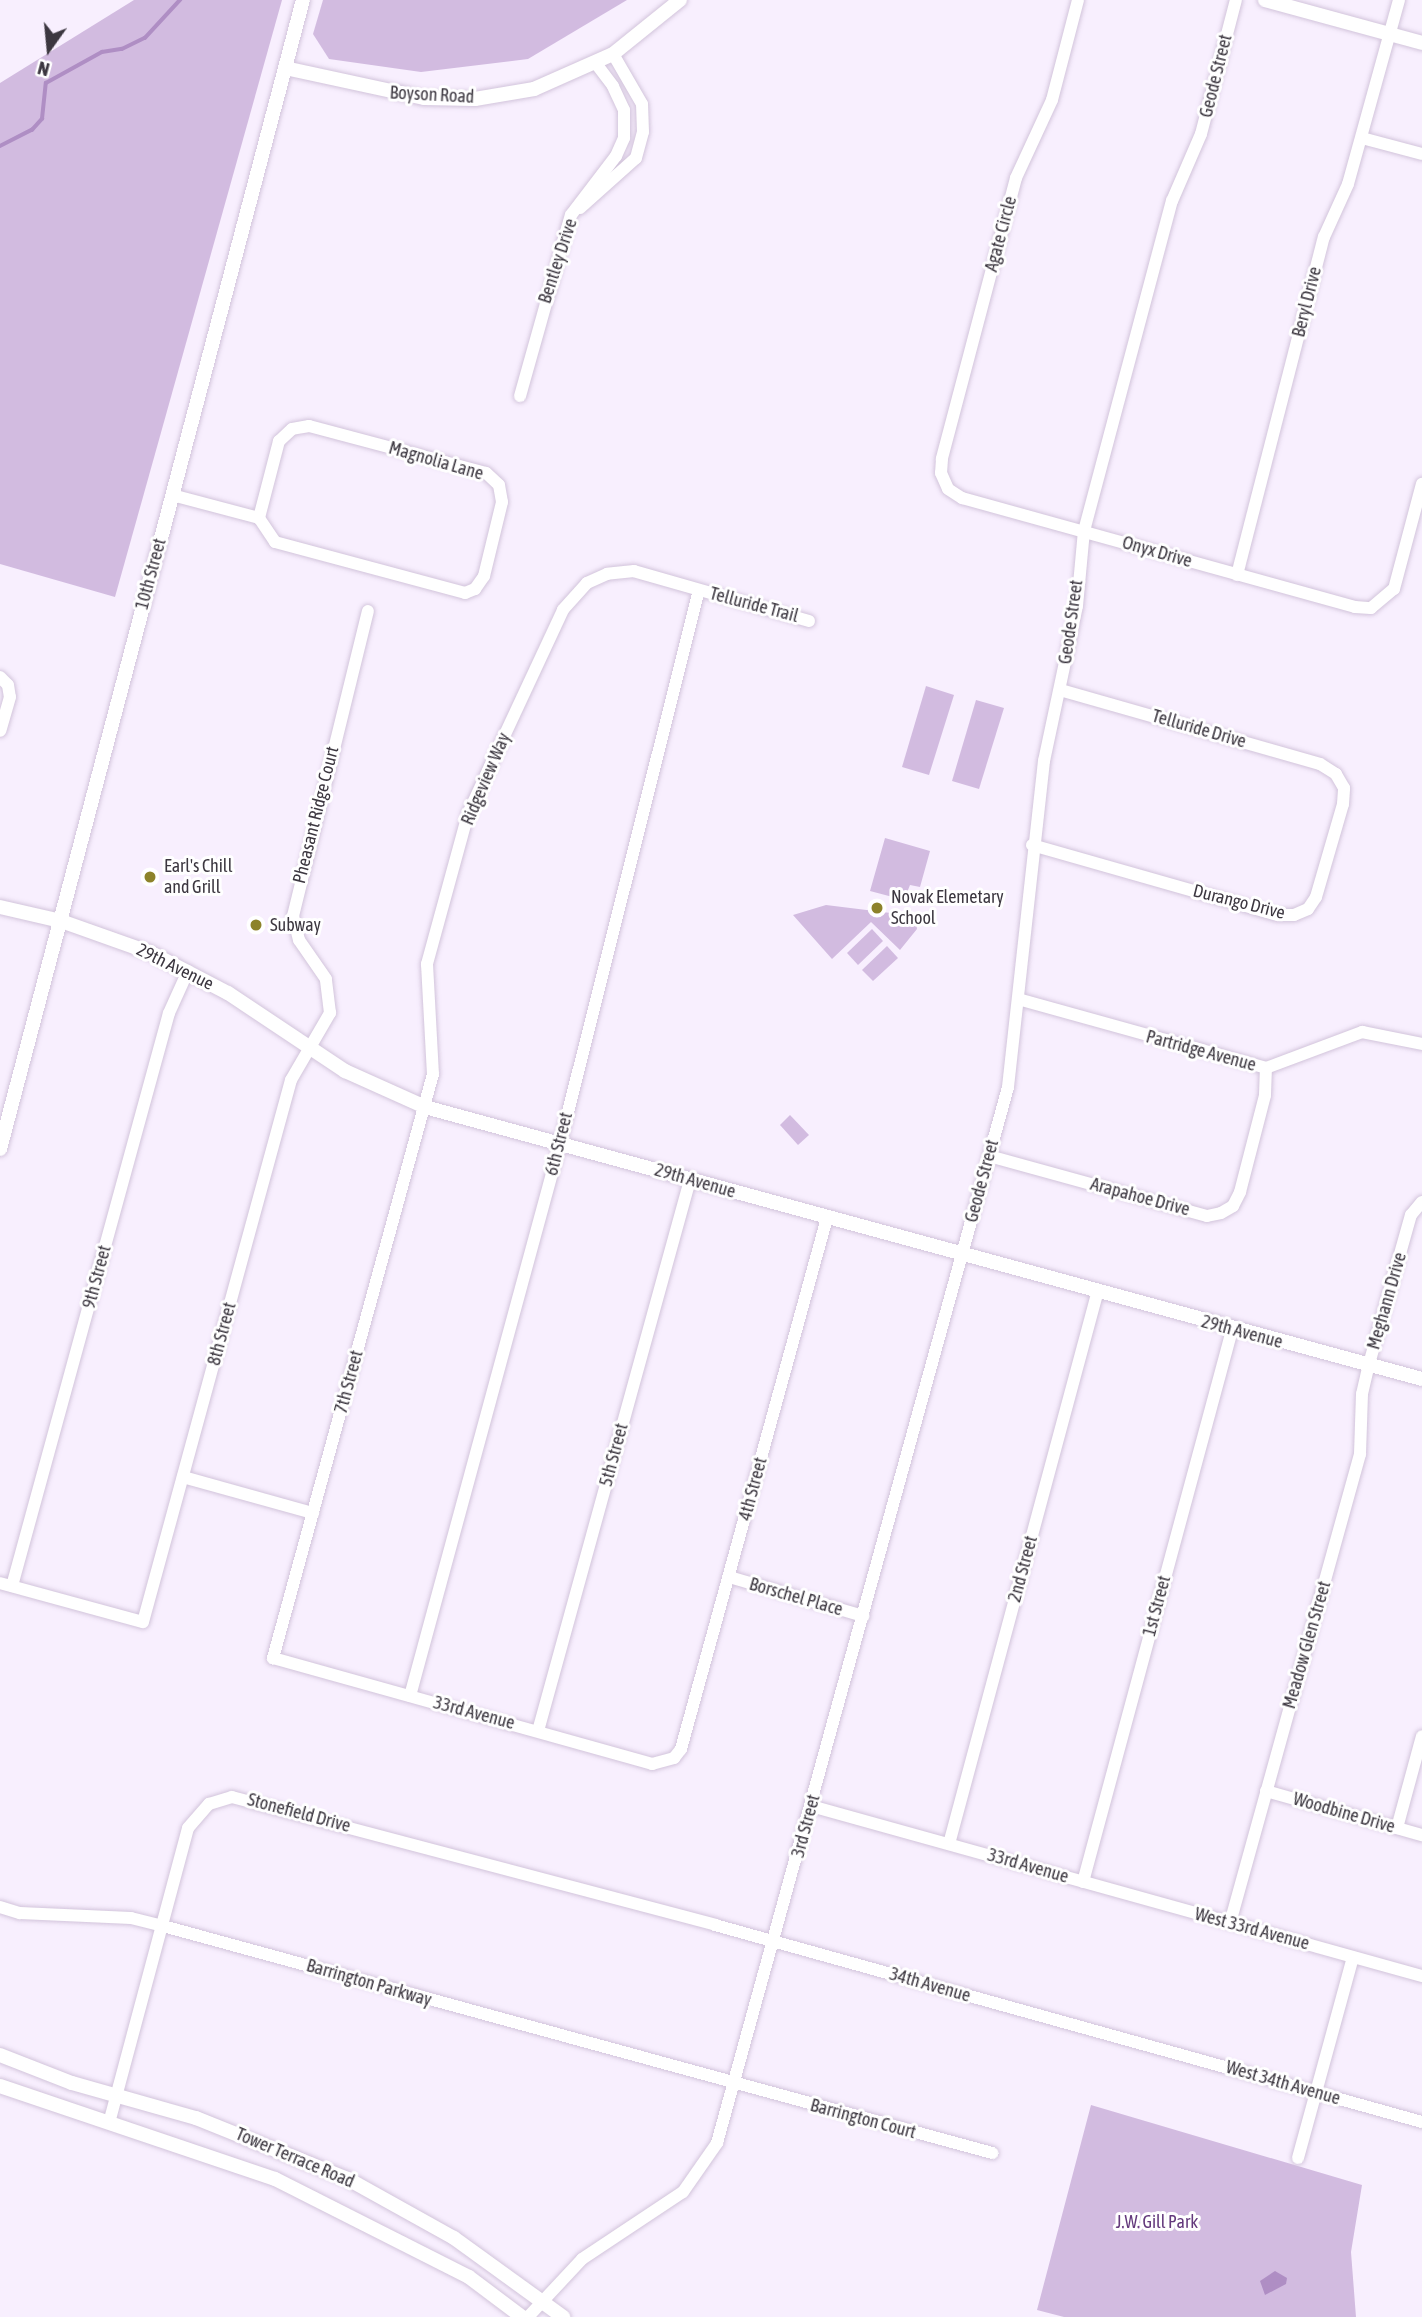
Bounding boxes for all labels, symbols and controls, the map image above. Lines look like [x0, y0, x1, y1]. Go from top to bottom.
north arrow [14, 14, 84, 84]
street label: Geode Street [1195, 32, 1237, 120]
text: N [35, 57, 52, 81]
street label: Boyson Road [389, 82, 475, 108]
street label: Agate Circle [981, 194, 1021, 274]
street label: Bentley Drive [534, 216, 582, 306]
street label: Beryl Drive [1288, 265, 1326, 339]
street label: Magnolia Lane [386, 437, 486, 485]
street label: Onyx Drive [1120, 532, 1194, 572]
street label: 10th Street [131, 536, 171, 612]
street label: Geode Street [1054, 579, 1088, 665]
street label: Telluride Trail [707, 583, 801, 627]
street label: Telluride Drive [1150, 705, 1248, 753]
street label: Ridgeview Way [457, 730, 515, 828]
street label: Pheasant Ridge Court [289, 744, 343, 886]
place label: Earl's Chill and Grill [164, 856, 232, 898]
marker: Earl's Chill and Grill [142, 869, 158, 885]
street label: Durango Drive [1191, 880, 1287, 924]
place label: Novak Elemetary School [891, 887, 1004, 930]
marker: Novak Elemetary School [869, 900, 885, 916]
place label: Subway [270, 914, 321, 936]
marker: Subway [248, 917, 264, 933]
street label: 29th Avenue [133, 939, 217, 995]
street label: Partridge Avenue [1144, 1026, 1258, 1076]
street label: 6th Street [541, 1110, 577, 1178]
street label: Geode Street [961, 1137, 1003, 1225]
street label: 29th Avenue [652, 1159, 738, 1203]
street label: Arapahoe Drive [1088, 1173, 1192, 1221]
street label: 9th Street [78, 1243, 116, 1311]
street label: Meghann Drive [1363, 1250, 1411, 1352]
street label: 8th Street [203, 1300, 241, 1368]
street label: 29th Avenue [1199, 1311, 1285, 1353]
street label: 7th Street [330, 1348, 368, 1416]
street label: 5th Street [595, 1421, 633, 1489]
street label: 4th Street [734, 1455, 772, 1523]
street label: 2nd Street [1004, 1534, 1042, 1604]
street label: Borschel Place [747, 1573, 845, 1621]
street label: 1st Street [1139, 1573, 1175, 1639]
street label: Meadow Glen Street [1278, 1579, 1336, 1711]
street label: 33rd Avenue [431, 1692, 517, 1734]
street label: Woodbine Drive [1291, 1788, 1397, 1838]
street label: Stonefield Drive [245, 1789, 353, 1837]
street label: 3rd Street [787, 1792, 825, 1860]
street label: 33rd Avenue [985, 1844, 1071, 1888]
street label: West 33rd Avenue [1192, 1903, 1312, 1955]
street label: Barrington Parkway [304, 1955, 434, 2011]
street label: 34th Avenue [887, 1963, 973, 2007]
street label: West 34th Avenue [1223, 2056, 1343, 2110]
street label: Barrington Court [808, 2095, 918, 2143]
street label: Tower Terrace Road [232, 2123, 358, 2193]
park label: J.W. Gill Park [1116, 2211, 1198, 2233]

